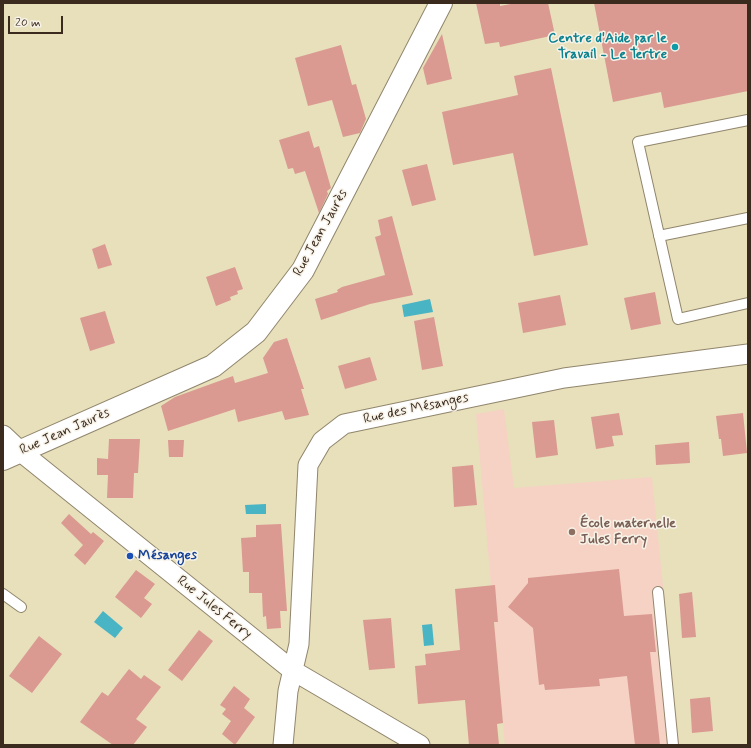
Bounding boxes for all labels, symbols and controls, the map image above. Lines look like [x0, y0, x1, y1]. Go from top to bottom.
scale bar [10, 8, 65, 34]
text: 20 m [15, 15, 41, 31]
place label: Centre d'Aide par le Travail - Le Tertre [548, 31, 667, 64]
marker: Centre d'Aide par le Travail - Le Tertre [670, 42, 680, 52]
street label: Rue Jean Jaurès [290, 187, 352, 279]
street label: Rue des Mésanges [362, 390, 470, 428]
street label: Rue Jean Jaurès [17, 405, 113, 459]
place label: École maternelle Jules Ferry [580, 516, 676, 548]
marker: École maternelle Jules Ferry [567, 527, 577, 537]
place label: Mésanges [138, 548, 197, 564]
marker: Mésanges [125, 551, 135, 561]
street label: Rue Jules Ferry [173, 573, 255, 643]

